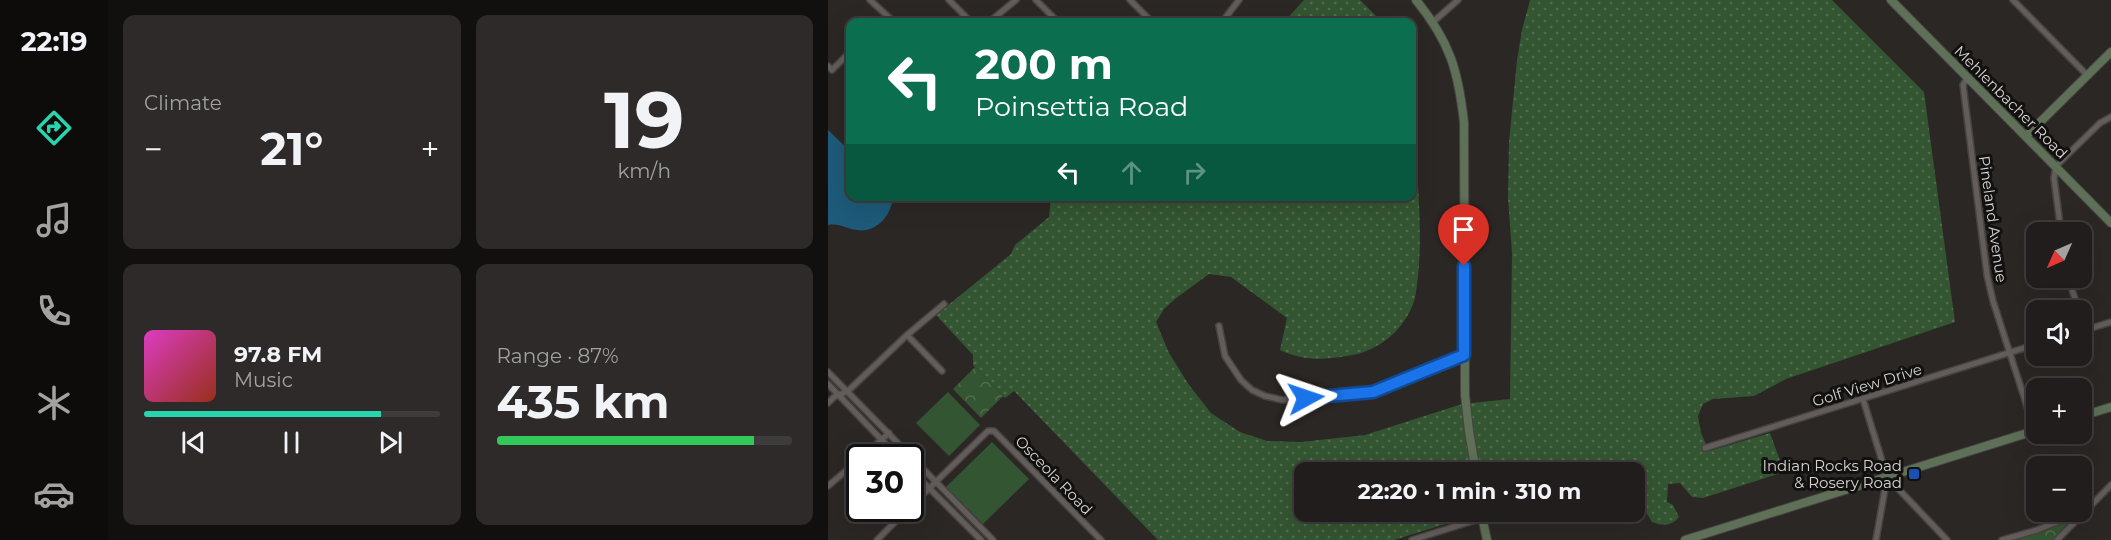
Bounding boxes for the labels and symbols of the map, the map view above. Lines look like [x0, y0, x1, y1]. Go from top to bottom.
street label: Mehlenbacher Road [1950, 41, 2072, 163]
street label: Pineland Avenue [1975, 154, 2011, 284]
pin [1438, 204, 1489, 266]
north arrow [2026, 222, 2092, 288]
street label: Golf View Drive [1810, 359, 1924, 411]
position arrow [1274, 366, 1338, 430]
street label: Osceola Road [1011, 431, 1097, 519]
speed limit sign: 30 [846, 444, 924, 522]
place label: Indian Rocks Road & Rosery Road [1762, 456, 1902, 492]
marker: Indian Rocks Road & Rosery Road [1907, 467, 1921, 481]

